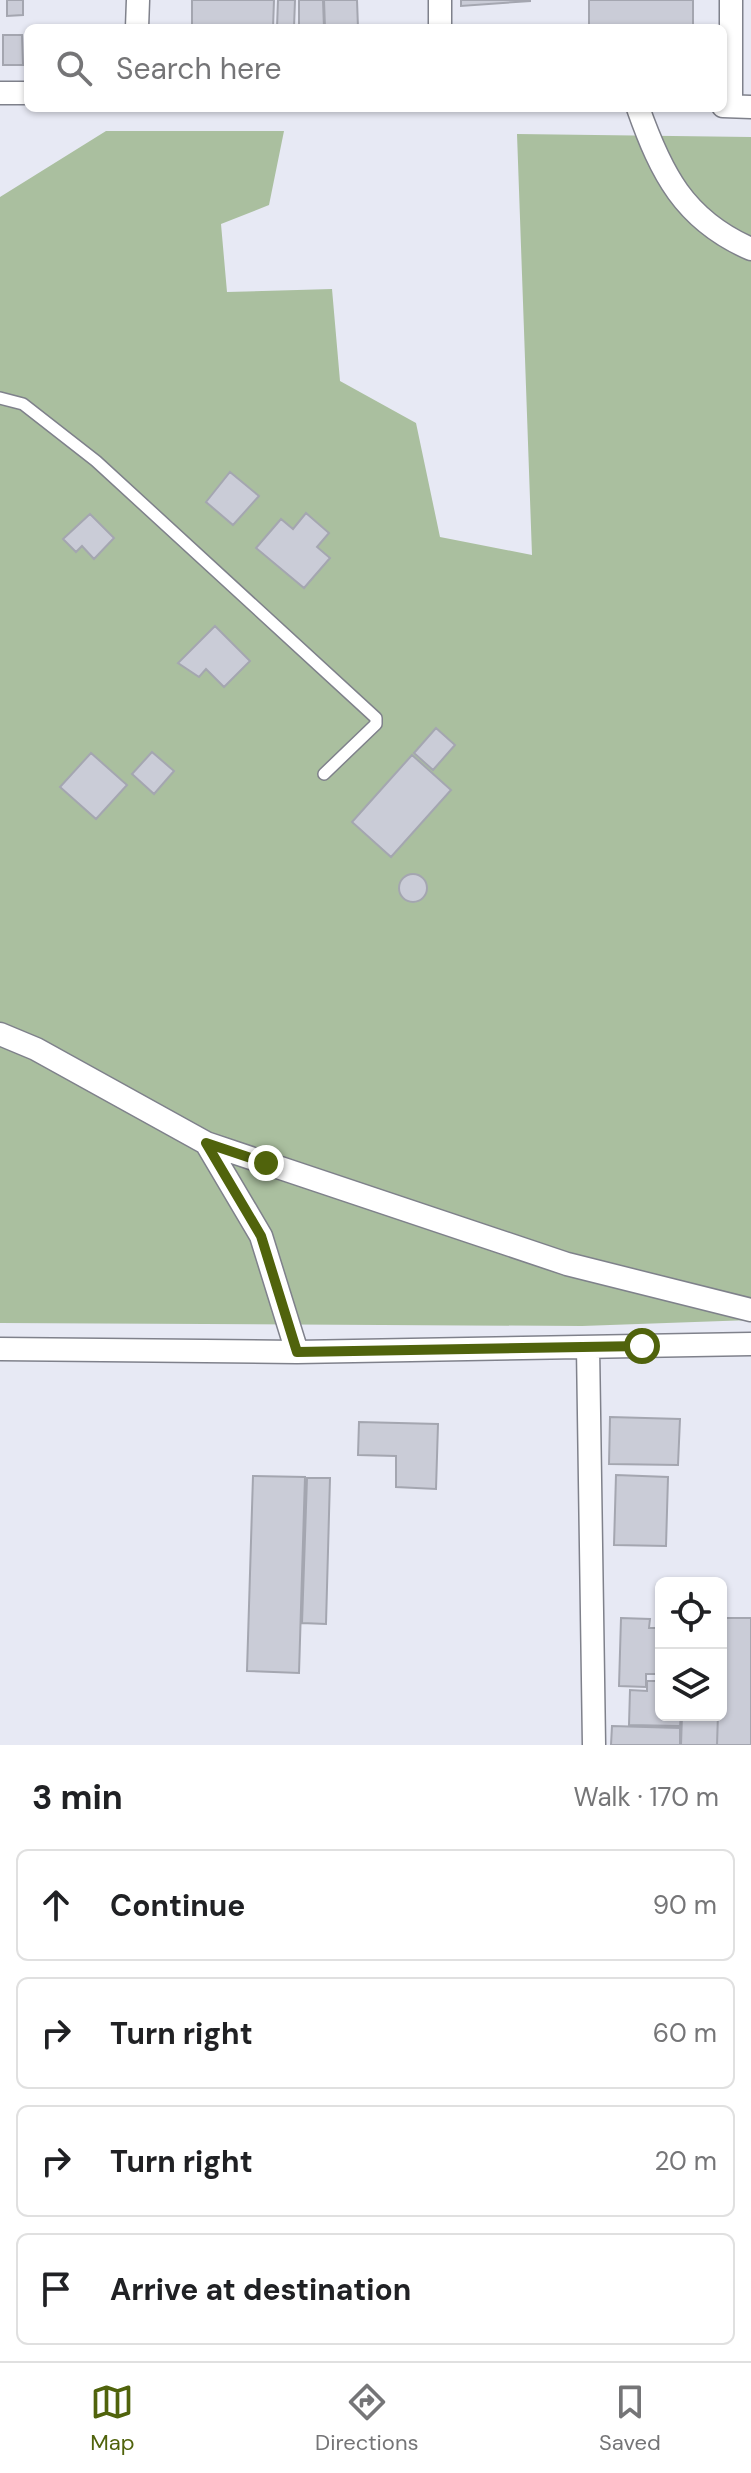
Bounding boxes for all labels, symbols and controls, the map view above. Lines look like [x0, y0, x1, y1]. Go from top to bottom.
search box [24, 24, 727, 112]
icon: search [52, 46, 96, 90]
text: Search here [116, 49, 282, 88]
route end [248, 1145, 284, 1181]
route start [624, 1328, 660, 1364]
map controls [655, 1577, 727, 1721]
button: locate [655, 1577, 727, 1649]
button: layers [655, 1649, 727, 1721]
text: 3 min [32, 1775, 123, 1820]
text: Walk · 170 m [574, 1780, 719, 1814]
icon: ahead [34, 1883, 78, 1927]
text: Continue [110, 1886, 245, 1925]
text: 90 m [653, 1888, 717, 1922]
icon: right [34, 2011, 78, 2055]
text: Turn right [110, 2014, 253, 2053]
text: 60 m [653, 2016, 717, 2050]
icon: right [34, 2139, 78, 2183]
text: Turn right [110, 2142, 253, 2181]
text: 20 m [654, 2144, 717, 2178]
icon: arrive [34, 2267, 78, 2311]
text: Arrive at destination [110, 2270, 411, 2309]
tab: Map [90, 2380, 135, 2457]
tab: Directions [315, 2380, 419, 2457]
tab: Saved [599, 2380, 661, 2457]

